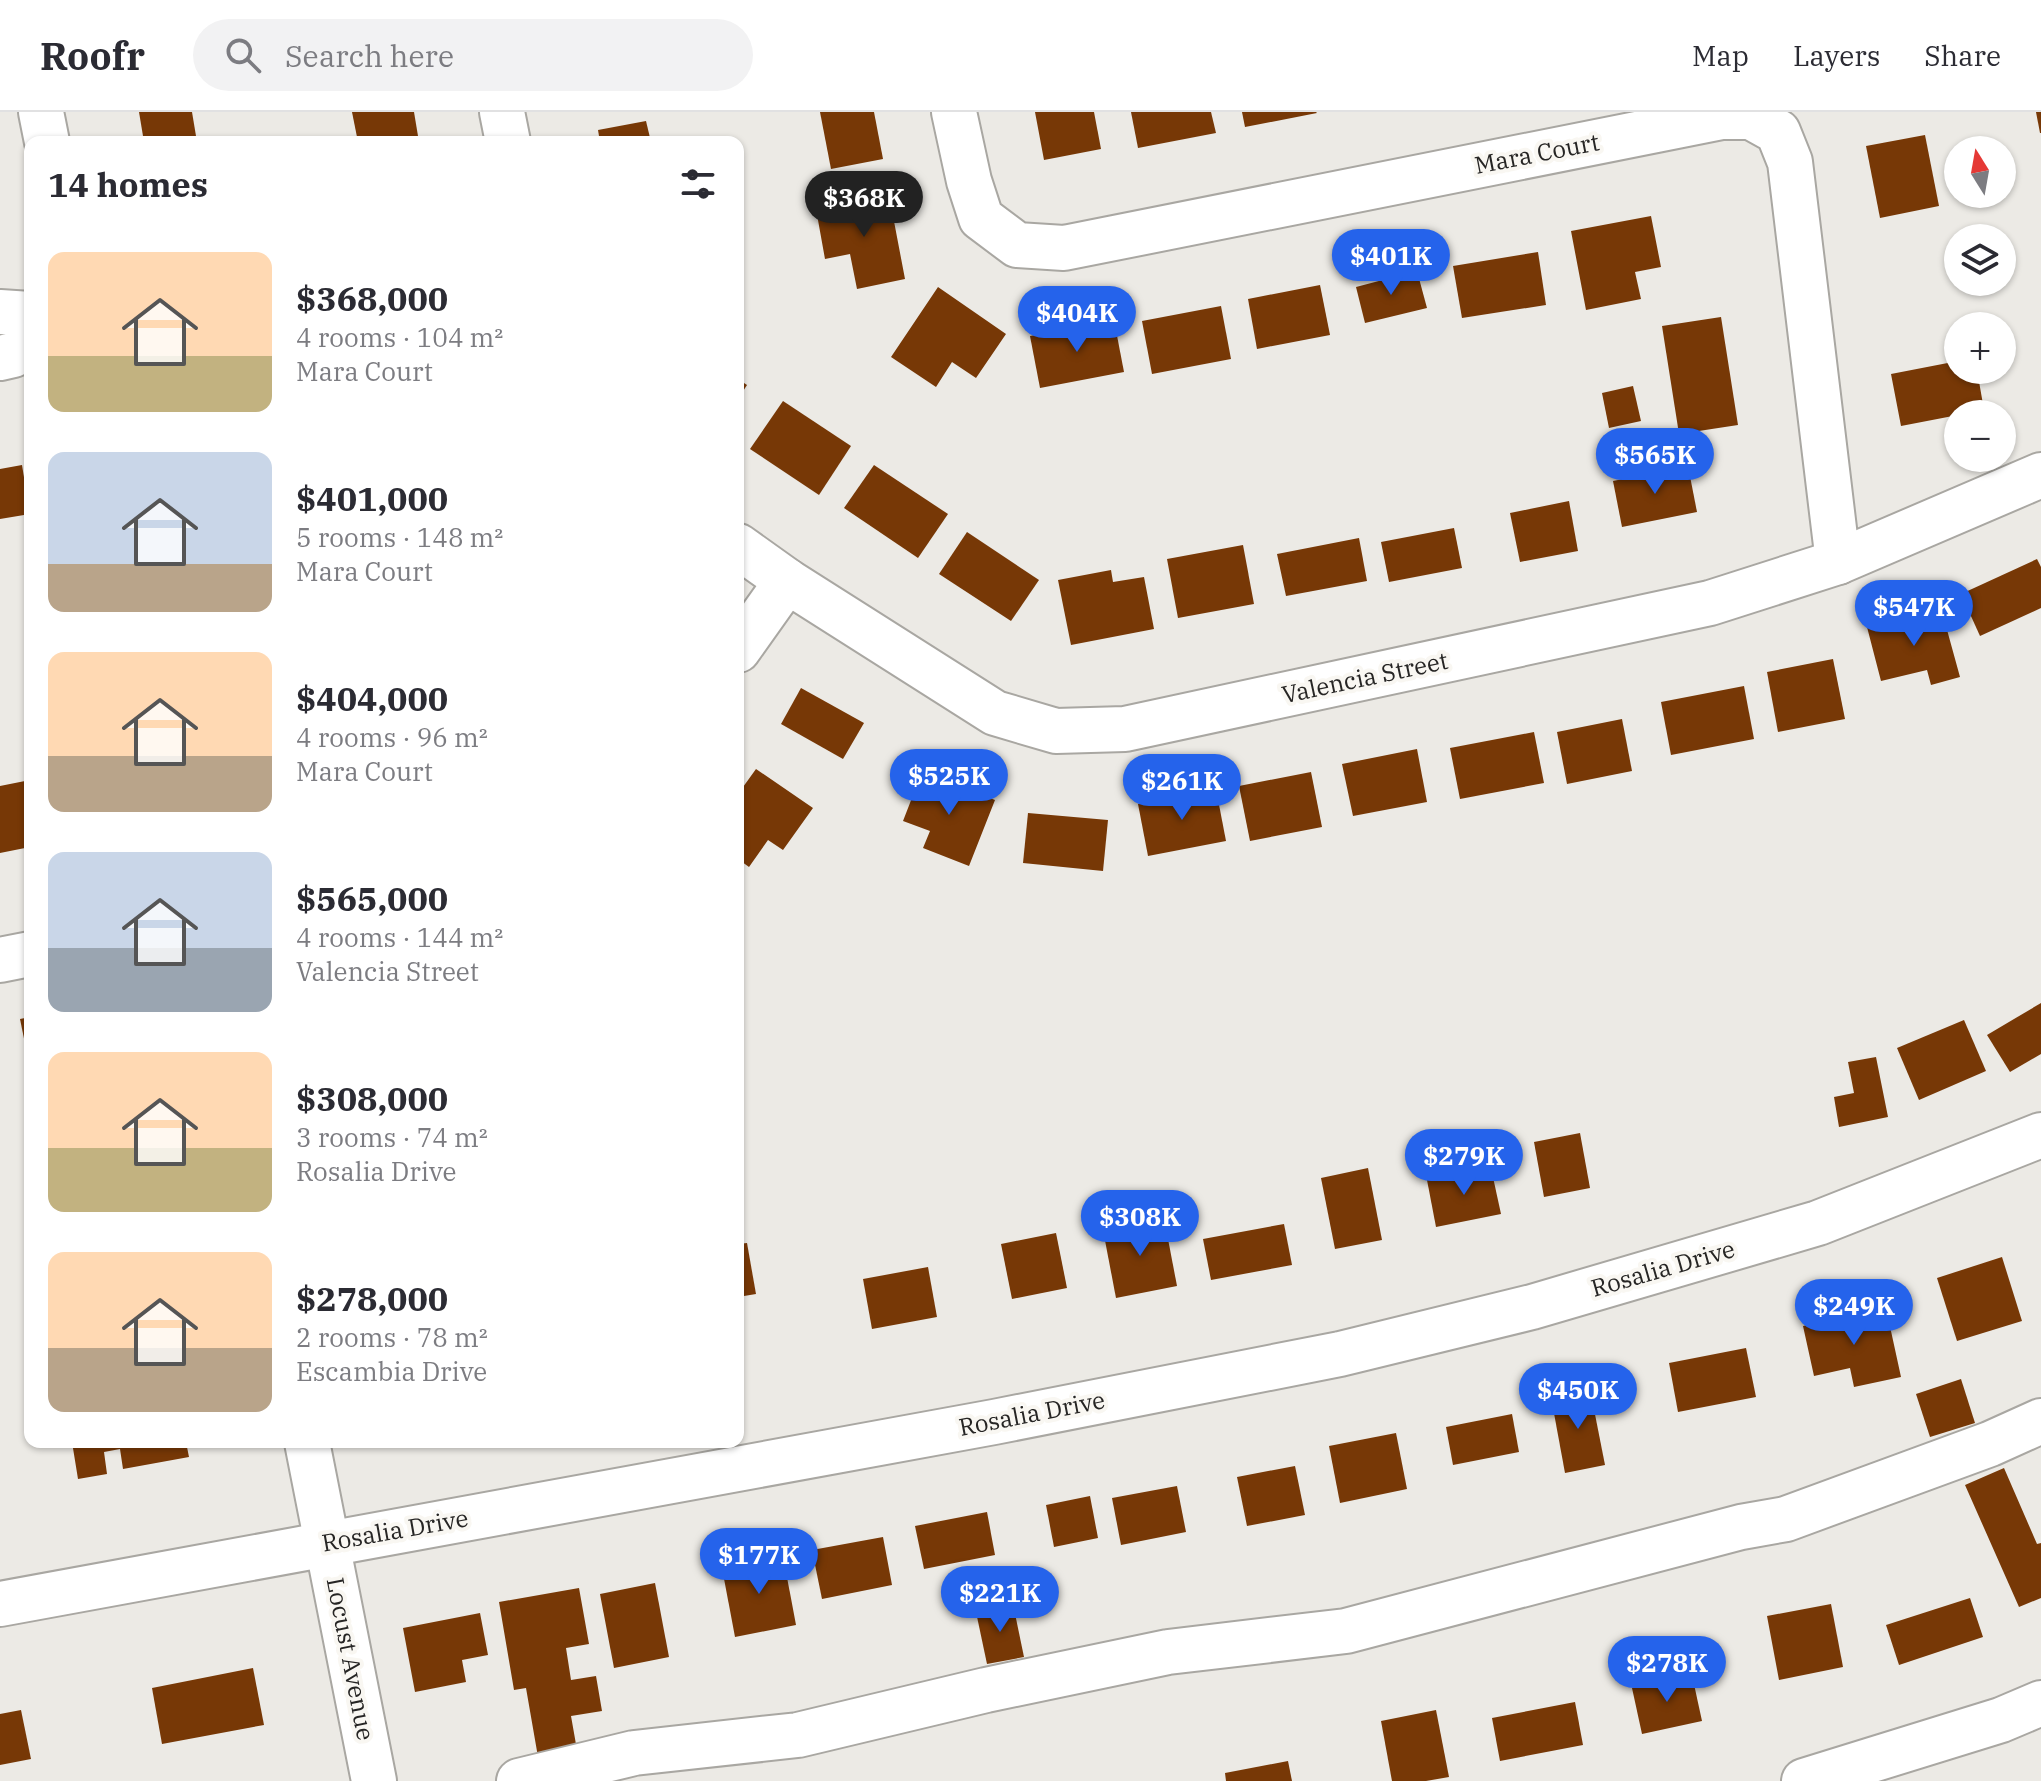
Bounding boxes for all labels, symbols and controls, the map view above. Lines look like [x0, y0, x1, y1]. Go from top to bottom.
search box [193, 19, 753, 91]
text: Roofr [40, 31, 145, 80]
icon: search [221, 33, 265, 77]
text: Search here [285, 36, 454, 75]
text: Map [1692, 37, 1749, 74]
text: Layers [1793, 37, 1880, 74]
text: Share [1924, 37, 2001, 74]
street label: Mara Court [1472, 125, 1602, 181]
north arrow [1944, 136, 2016, 208]
map controls [1944, 136, 2016, 472]
text: 14 homes [48, 162, 208, 206]
icon: filters [676, 162, 720, 206]
pin: $368K [808, 171, 920, 239]
text: $368K [823, 180, 905, 214]
button: layers [1944, 224, 2016, 296]
pin: $401K [1335, 229, 1447, 297]
text: $401K [1350, 238, 1432, 272]
text: $368,000 [296, 276, 448, 320]
icon: home [112, 284, 208, 380]
pin: $404K [1021, 286, 1133, 354]
text: $404K [1036, 295, 1118, 329]
button: + [1944, 312, 2016, 384]
text: 4 rooms · 104 m² [296, 320, 503, 354]
text: Mara Court [296, 354, 433, 388]
button: − [1944, 400, 2016, 472]
pin: $565K [1599, 428, 1711, 496]
text: $565K [1614, 437, 1696, 471]
text: $401,000 [296, 476, 448, 520]
icon: home [112, 484, 208, 580]
text: 5 rooms · 148 m² [296, 520, 503, 554]
text: Mara Court [296, 554, 433, 588]
pin: $547K [1858, 580, 1970, 648]
text: $547K [1873, 589, 1955, 623]
street label: Valencia Street [1279, 644, 1451, 710]
text: $404,000 [296, 676, 448, 720]
icon: home [112, 684, 208, 780]
text: 4 rooms · 96 m² [296, 720, 488, 754]
pin: $525K [893, 749, 1005, 817]
text: Mara Court [296, 754, 433, 788]
pin: $261K [1126, 754, 1238, 822]
text: $525K [908, 758, 990, 792]
text: $261K [1141, 763, 1223, 797]
text: $565,000 [296, 876, 448, 920]
icon: home [112, 884, 208, 980]
text: 4 rooms · 144 m² [296, 920, 503, 954]
text: Valencia Street [296, 954, 479, 988]
text: $308,000 [296, 1076, 448, 1120]
icon: home [112, 1084, 208, 1180]
text: 3 rooms · 74 m² [296, 1120, 488, 1154]
pin: $279K [1408, 1129, 1520, 1197]
text: $279K [1423, 1138, 1505, 1172]
text: Rosalia Drive [296, 1154, 456, 1188]
pin: $308K [1084, 1190, 1196, 1258]
text: $308K [1099, 1199, 1181, 1233]
street label: Rosalia Drive [1587, 1232, 1738, 1304]
text: $278,000 [296, 1276, 448, 1320]
pin: $249K [1798, 1279, 1910, 1347]
icon: home [112, 1284, 208, 1380]
text: $249K [1813, 1288, 1895, 1322]
text: 2 rooms · 78 m² [296, 1320, 488, 1354]
text: Escambia Drive [296, 1354, 487, 1388]
pin: $450K [1522, 1363, 1634, 1431]
text: $450K [1537, 1372, 1619, 1406]
street label: Rosalia Drive [956, 1383, 1108, 1443]
street label: Rosalia Drive [319, 1501, 471, 1559]
pin: $177K [703, 1528, 815, 1596]
text: $177K [718, 1537, 800, 1571]
pin: $221K [944, 1566, 1056, 1634]
street label: Locust Avenue [320, 1575, 382, 1743]
text: $221K [959, 1575, 1041, 1609]
pin: $278K [1611, 1636, 1723, 1704]
text: $278K [1626, 1645, 1708, 1679]

